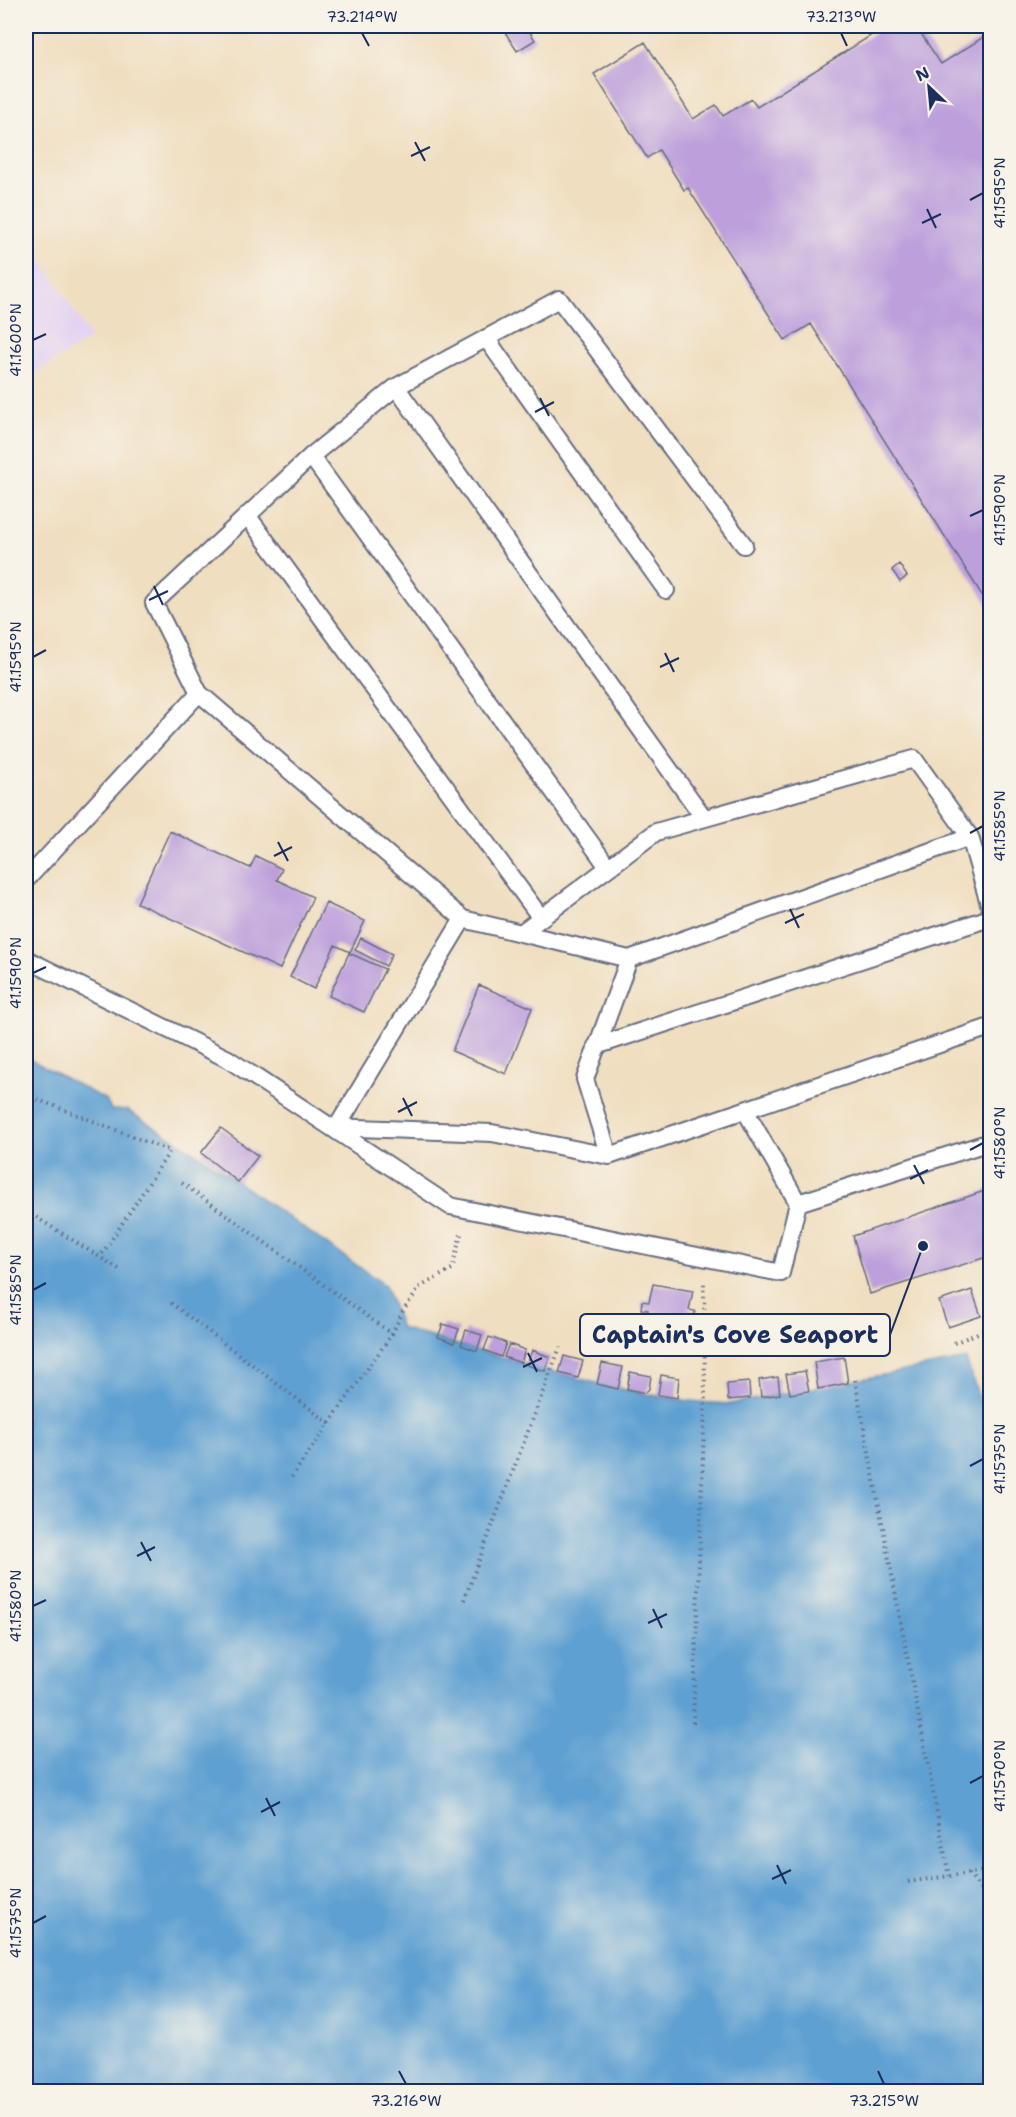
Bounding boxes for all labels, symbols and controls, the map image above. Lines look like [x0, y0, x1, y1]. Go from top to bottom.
text: 73.214°W [326, 7, 398, 27]
text: 73.213°W [805, 7, 877, 27]
north arrow [899, 57, 959, 117]
text: N [912, 62, 933, 86]
text: 41.1595°N [990, 157, 1010, 229]
text: 41.1600°N [6, 303, 26, 377]
text: 41.1590°N [990, 474, 1010, 546]
text: 41.1595°N [6, 621, 26, 693]
text: 41.1585°N [990, 790, 1010, 862]
text: 41.1590°N [6, 937, 26, 1009]
text: 41.1580°N [990, 1107, 1010, 1179]
text: 41.1585°N [6, 1254, 26, 1326]
callout: Captain's Cove Seaport [580, 1314, 890, 1356]
text: Captain's Cove Seaport [592, 1319, 879, 1351]
text: 41.1575°N [990, 1424, 1010, 1494]
text: 41.1580°N [6, 1570, 26, 1642]
text: 41.1570°N [990, 1740, 1010, 1812]
text: 41.1575°N [6, 1888, 26, 1958]
text: 73.216°W [370, 2091, 442, 2111]
text: 73.215°W [849, 2091, 919, 2111]

